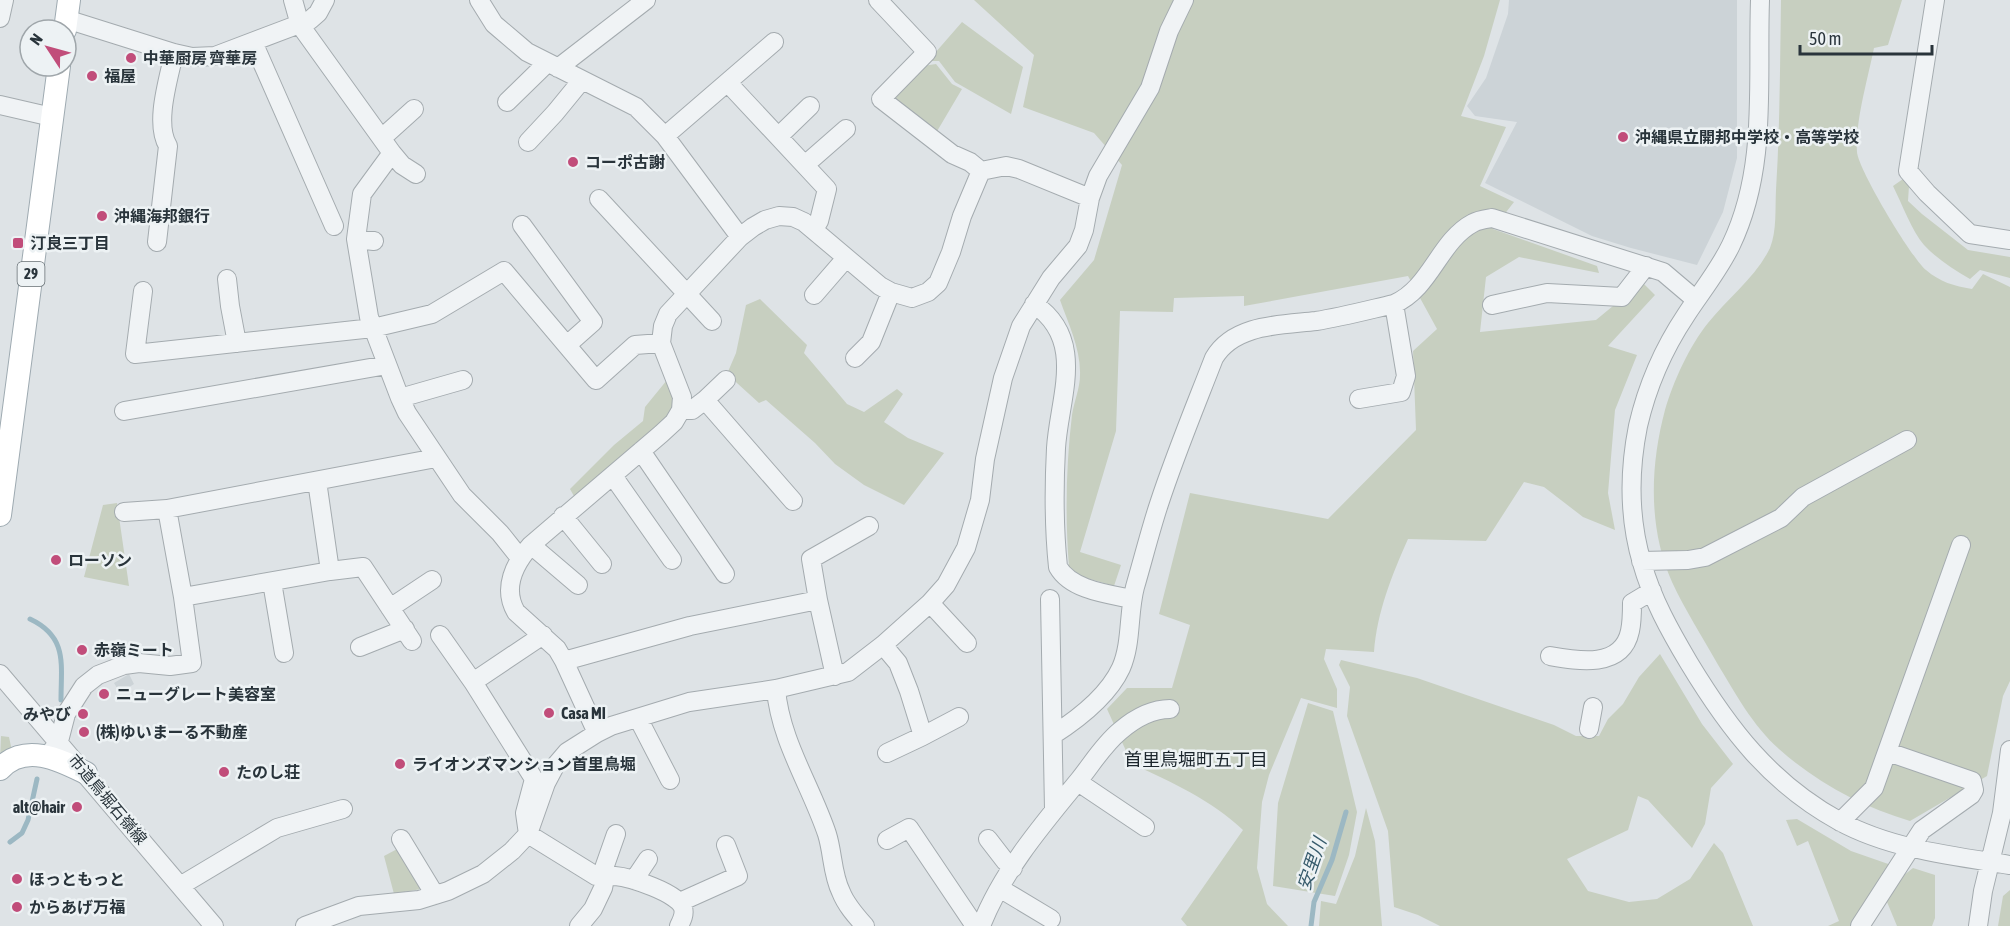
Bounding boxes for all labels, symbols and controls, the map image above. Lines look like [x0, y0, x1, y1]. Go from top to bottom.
north arrow [18, 18, 78, 78]
scale bar [1800, 18, 1932, 56]
text: 50 m [1809, 28, 1841, 49]
text: N [26, 30, 46, 48]
place label: 中華厨房 齊華房 [143, 49, 257, 67]
marker: 中華厨房 齊華房 [124, 51, 138, 65]
place label: 福屋 [104, 67, 136, 85]
marker: 福屋 [85, 69, 99, 83]
place label: 沖縄県立開邦中学校・高等学校 [1635, 128, 1859, 146]
marker: 沖縄県立開邦中学校・高等学校 [1616, 130, 1630, 144]
place label: コーポ古謝 [585, 153, 665, 171]
marker: コーポ古謝 [566, 155, 580, 169]
place label: 沖縄海邦銀行 [114, 207, 210, 225]
marker: 沖縄海邦銀行 [95, 209, 109, 223]
place label: 汀良三丁目 [30, 234, 110, 252]
marker: 汀良三丁目 [11, 236, 25, 250]
road number: 29 [18, 262, 44, 286]
place label: ローソン [68, 551, 132, 569]
marker: ローソン [49, 553, 63, 567]
place label: 赤嶺ミート [94, 641, 174, 659]
marker: 赤嶺ミート [75, 643, 89, 657]
place label: ニューグレート美容室 [116, 685, 276, 703]
marker: ニューグレート美容室 [97, 687, 111, 701]
place label: Casa MI [561, 704, 606, 722]
place label: みやび [23, 705, 71, 723]
marker: Casa MI [542, 706, 556, 720]
marker: みやび [76, 707, 90, 721]
place label: (株)ゆいまーる不動産 [96, 723, 248, 741]
marker: (株)ゆいまーる不動産 [77, 725, 91, 739]
district label: 首里鳥堀町五丁目 [1124, 749, 1268, 770]
street label: 市道鳥堀石嶺線 [65, 750, 151, 848]
place label: ライオンズマンション首里鳥堀 [412, 755, 636, 773]
marker: ライオンズマンション首里鳥堀 [393, 757, 407, 771]
place label: たのし荘 [236, 763, 300, 781]
marker: たのし荘 [217, 765, 231, 779]
place label: alt@hair [13, 798, 65, 816]
marker: alt@hair [70, 800, 84, 814]
water label: 安里川 [1293, 833, 1331, 893]
place label: ほっともっと [29, 870, 125, 888]
marker: ほっともっと [10, 872, 24, 886]
place label: からあげ万福 [29, 898, 125, 916]
marker: からあげ万福 [10, 900, 24, 914]

